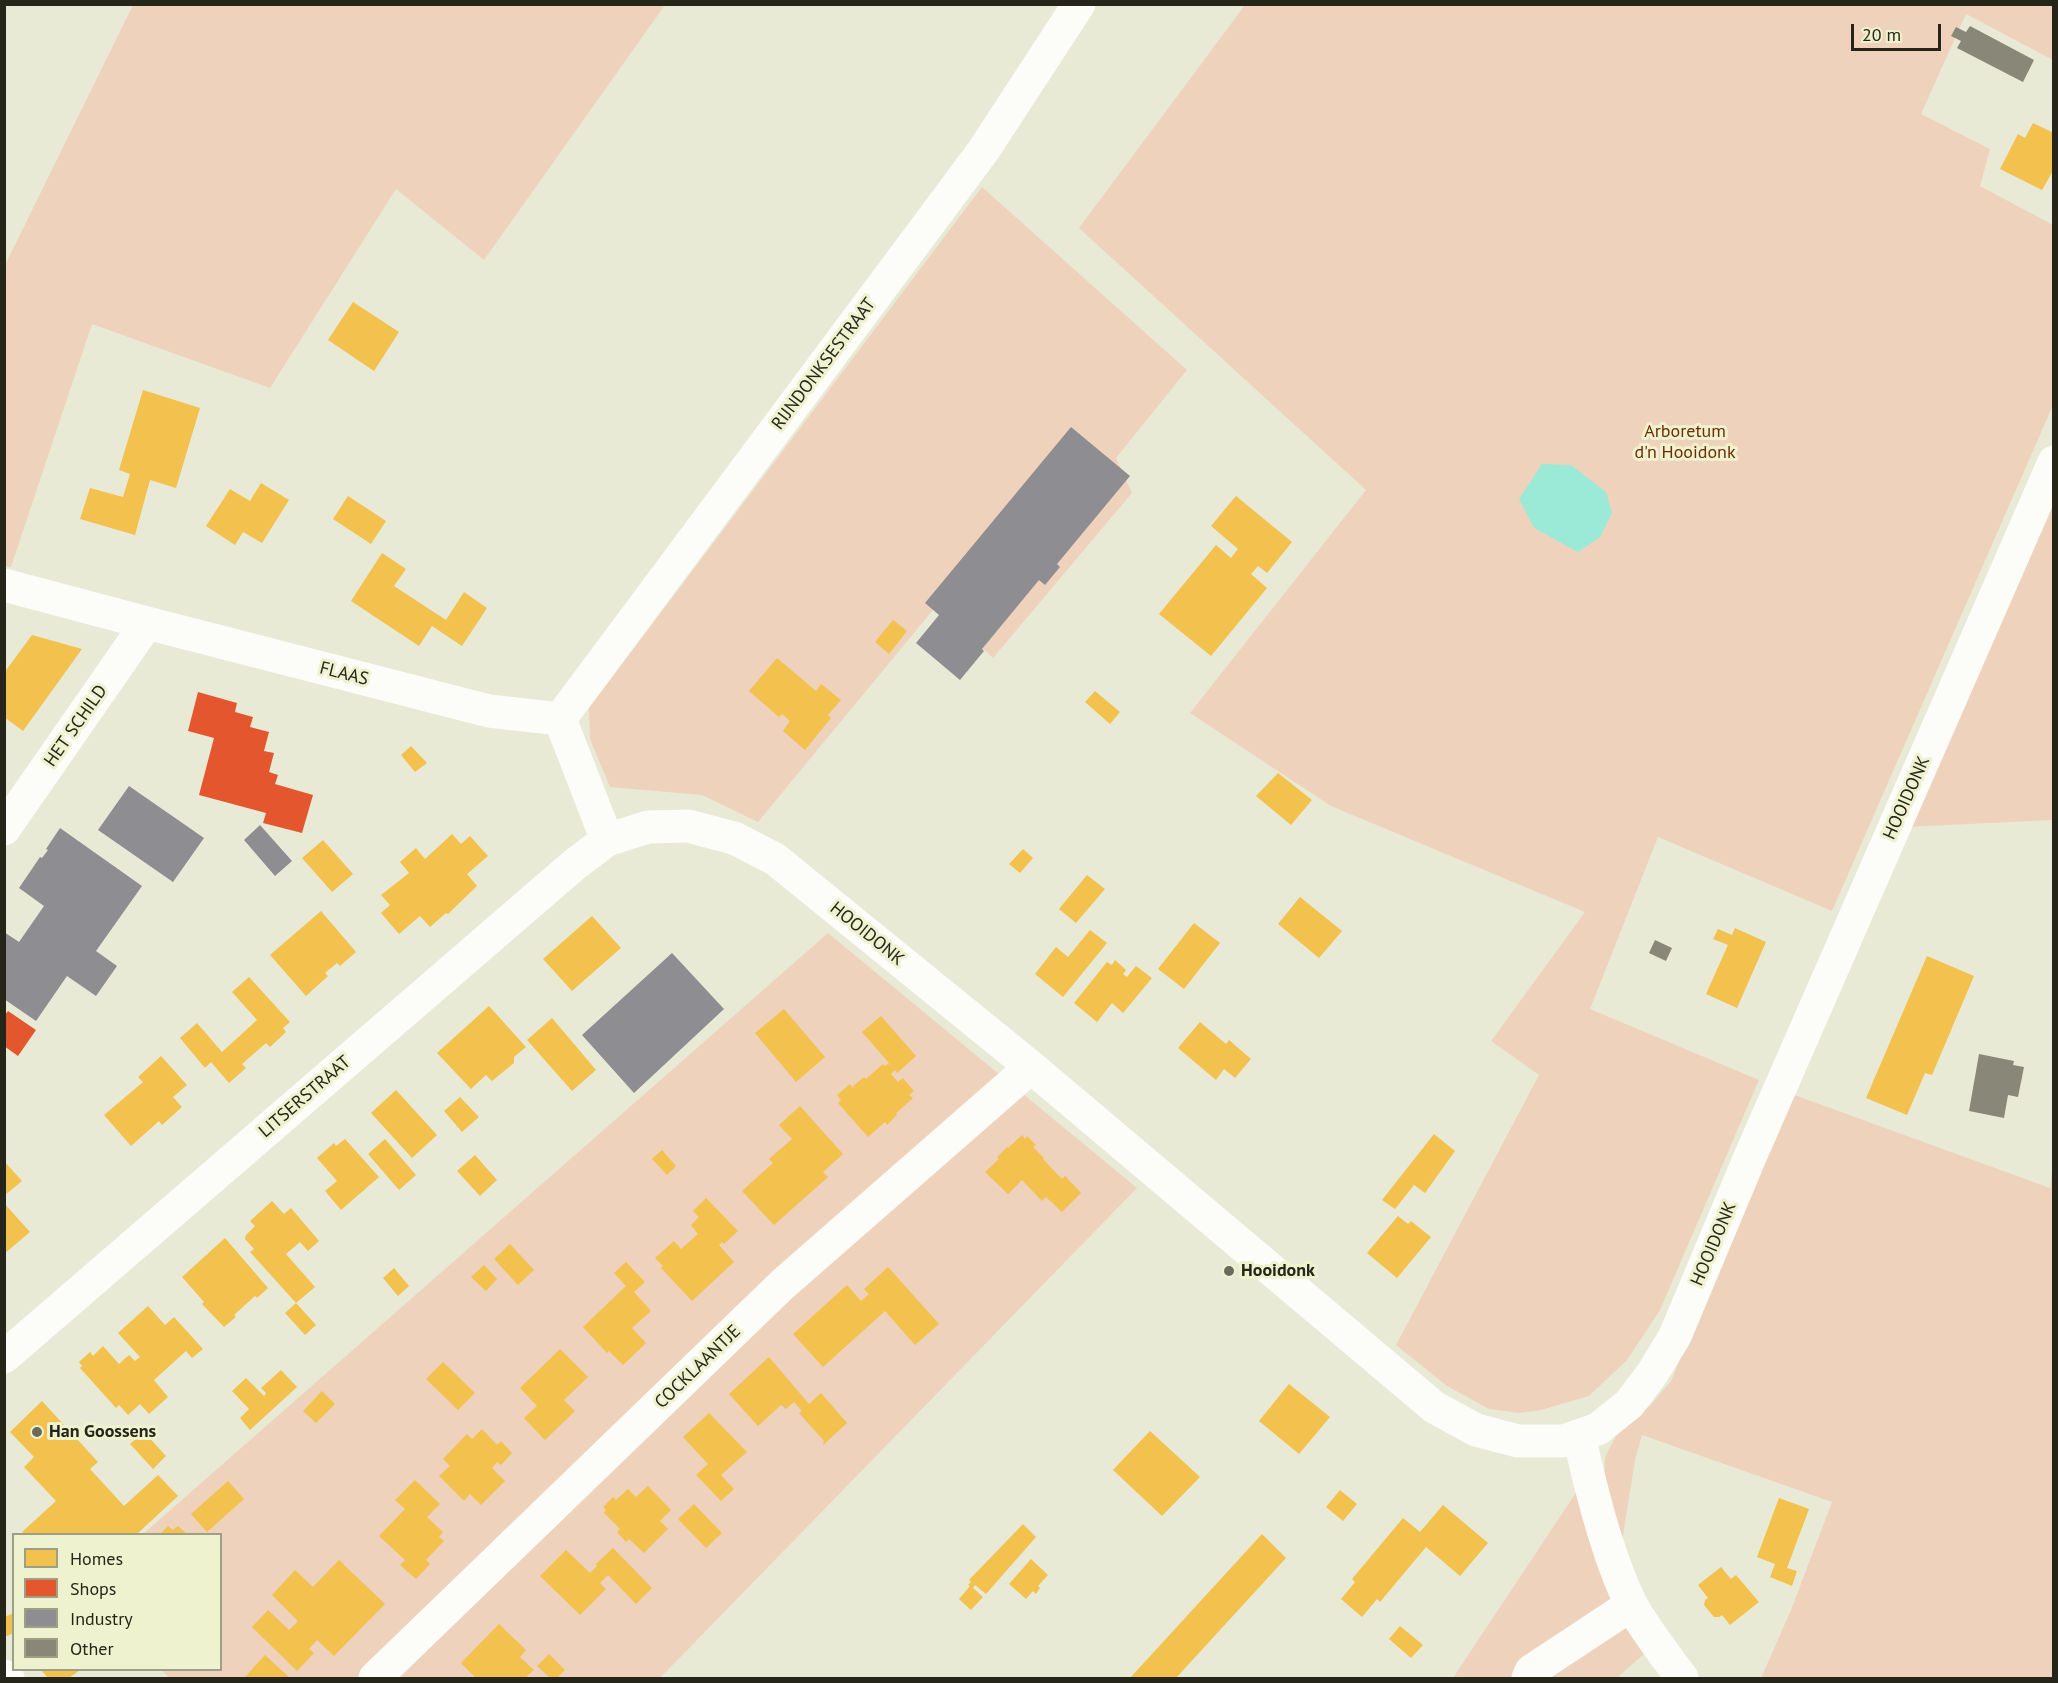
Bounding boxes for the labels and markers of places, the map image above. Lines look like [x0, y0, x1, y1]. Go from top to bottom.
place label: Hooidonk [1241, 1260, 1315, 1282]
marker: Hooidonk [1222, 1264, 1236, 1278]
place label: Han Goossens [49, 1421, 156, 1443]
marker: Han Goossens [30, 1425, 44, 1439]

